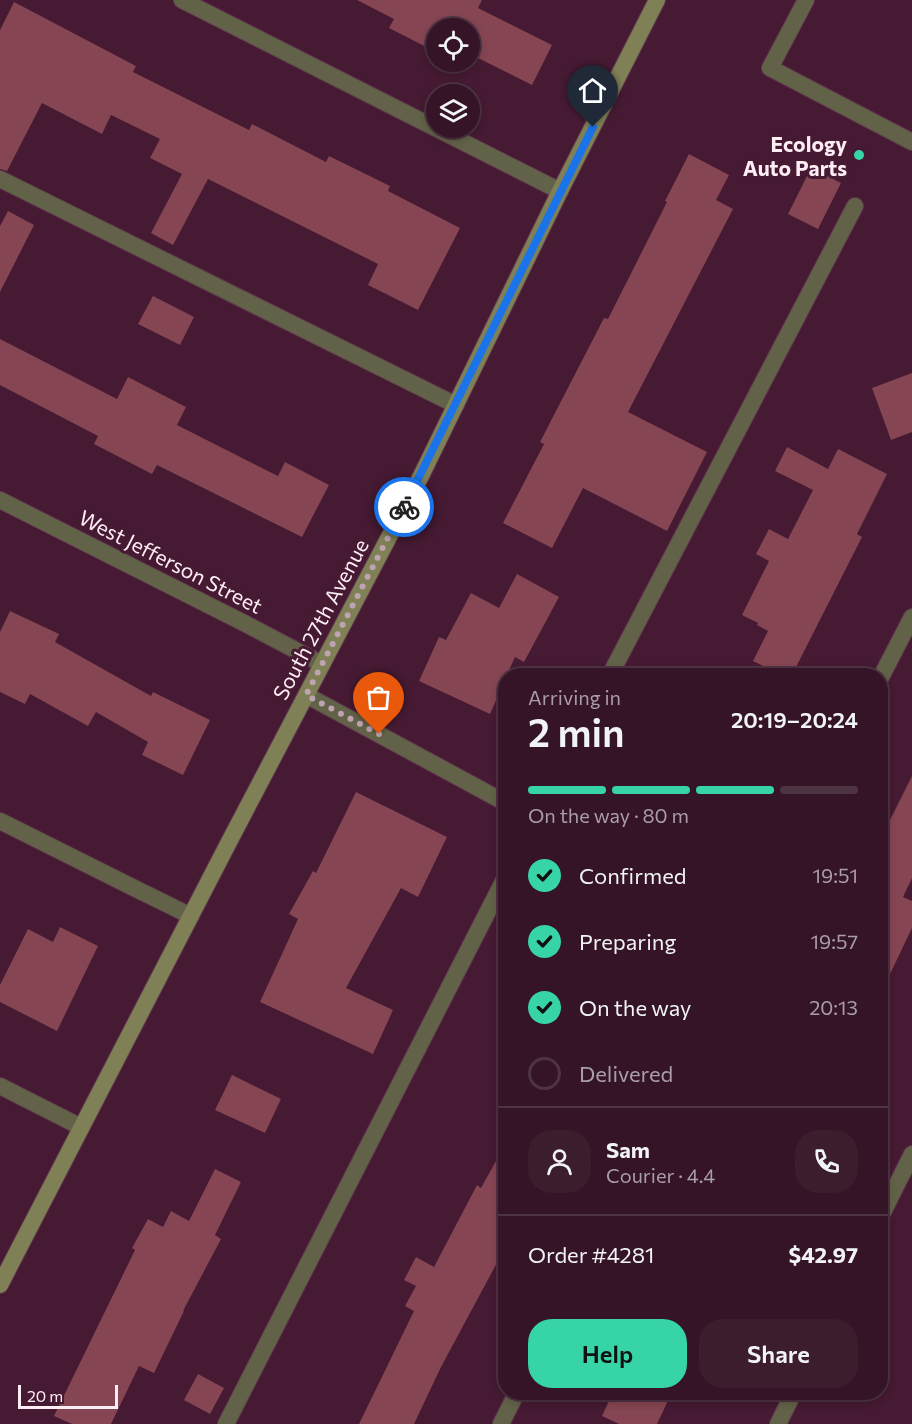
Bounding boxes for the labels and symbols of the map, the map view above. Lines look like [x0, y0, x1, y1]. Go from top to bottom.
pin [567, 65, 618, 127]
place label: Ecology Auto Parts [743, 131, 847, 180]
marker: Ecology Auto Parts [852, 148, 866, 162]
courier [374, 477, 434, 537]
street label: West Jefferson Street [75, 504, 267, 618]
street label: South 27th Avenue [267, 534, 373, 704]
pin [353, 672, 404, 734]
scale bar [18, 1382, 118, 1410]

